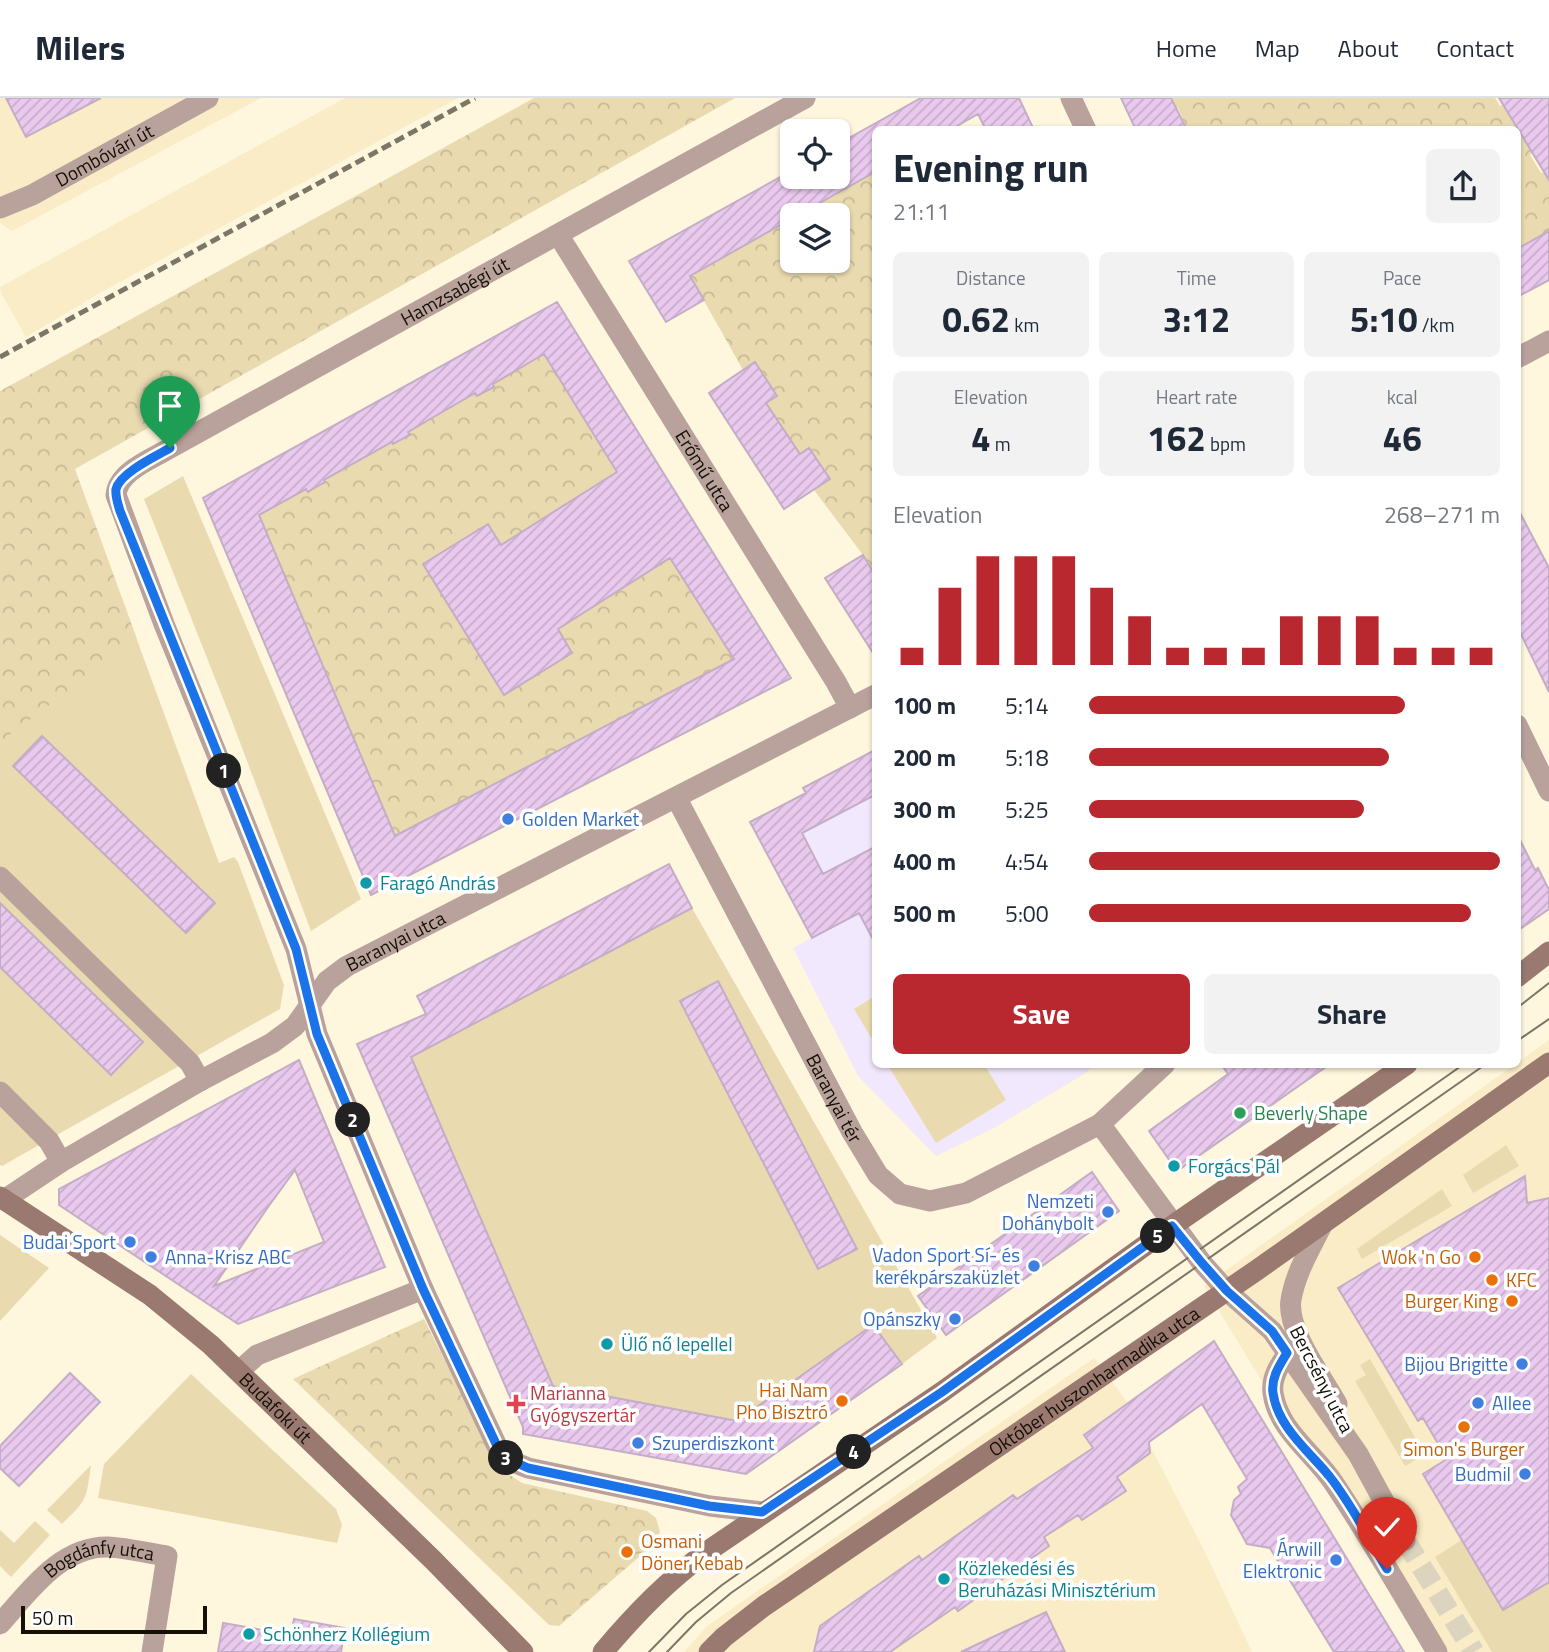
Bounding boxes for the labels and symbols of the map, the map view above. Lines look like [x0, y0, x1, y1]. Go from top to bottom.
street label: Dombóvári út [50, 116, 159, 194]
street label: Hamzsabégi út [395, 249, 514, 332]
pin [140, 376, 200, 448]
street label: Erőmű utca [669, 424, 742, 517]
pin: 1 [206, 754, 242, 788]
place label: Golden Market [522, 804, 640, 833]
marker: Golden Market [500, 811, 516, 827]
place label: Faragó András [380, 868, 496, 897]
marker: Faragó András [358, 875, 374, 891]
street label: Baranyai utca [340, 903, 451, 978]
street label: Baranyai tér [799, 1048, 870, 1149]
place label: Beverly Shape [1254, 1098, 1368, 1127]
pin: 2 [336, 1102, 370, 1138]
marker: Beverly Shape [1232, 1105, 1248, 1121]
place label: Forgács Pál [1188, 1151, 1280, 1180]
marker: Forgács Pál [1166, 1158, 1182, 1174]
place label: Nemzeti Dohánybolt [1002, 1186, 1094, 1237]
marker: Nemzeti Dohánybolt [1100, 1204, 1116, 1220]
pin: 5 [1140, 1218, 1176, 1254]
place label: Budai Sport [23, 1227, 116, 1256]
marker: Budai Sport [122, 1234, 138, 1250]
place label: Vadon Sport Sí- és kerékpárszaküzlet [872, 1240, 1020, 1291]
place label: Anna-Krisz ABC [165, 1242, 291, 1271]
place label: Wok 'n Go [1381, 1242, 1461, 1271]
marker: Anna-Krisz ABC [143, 1249, 159, 1265]
marker: Wok 'n Go [1467, 1249, 1483, 1265]
marker: Vadon Sport Sí- és kerékpárszaküzlet [1026, 1258, 1042, 1274]
place label: KFC [1506, 1265, 1537, 1294]
marker: KFC [1484, 1272, 1500, 1288]
place label: Burger King [1405, 1286, 1498, 1315]
marker: Burger King [1504, 1293, 1520, 1309]
street label: Október huszonharmadika utca [982, 1298, 1205, 1463]
place label: Opánszky [863, 1304, 941, 1333]
marker: Opánszky [947, 1311, 963, 1327]
street label: Bercsényi utca [1283, 1320, 1362, 1438]
place label: Ülő nő lepellel [621, 1329, 733, 1358]
marker: Ülő nő lepellel [599, 1336, 615, 1352]
place label: Bijou Brigitte [1404, 1349, 1508, 1378]
marker: Bijou Brigitte [1514, 1356, 1530, 1372]
street label: Budafoki út [233, 1365, 319, 1450]
place label: Hai Nam Pho Bisztró [736, 1375, 828, 1426]
place label: Marianna Gyógyszertár [530, 1378, 636, 1429]
place label: Allee [1492, 1388, 1531, 1417]
marker: Hai Nam Pho Bisztró [834, 1393, 850, 1409]
marker: Allee [1470, 1395, 1486, 1411]
marker: Marianna Gyógyszertár [508, 1396, 524, 1412]
marker: Simon's Burger [1456, 1419, 1472, 1435]
place label: Szuperdiszkont [652, 1428, 775, 1457]
pin: 4 [836, 1434, 872, 1470]
place label: Simon's Burger [1403, 1434, 1525, 1463]
marker: Szuperdiszkont [630, 1435, 646, 1451]
pin: 3 [489, 1440, 524, 1476]
place label: Budmil [1455, 1459, 1511, 1488]
marker: Budmil [1517, 1466, 1533, 1482]
pin [1357, 1497, 1417, 1569]
place label: Osmani Döner Kebab [641, 1526, 743, 1577]
street label: Bogdánfy utca [37, 1532, 157, 1584]
place label: Árwill Elektronic [1243, 1534, 1322, 1585]
marker: Osmani Döner Kebab [619, 1544, 635, 1560]
marker: Árwill Elektronic [1328, 1552, 1344, 1568]
place label: Közlekedési és Beruházási Minisztérium [958, 1553, 1156, 1604]
marker: Közlekedési és Beruházási Minisztérium [936, 1571, 952, 1587]
scale bar [21, 1603, 206, 1635]
place label: Schönherz Kollégium [263, 1619, 430, 1648]
marker: Schönherz Kollégium [241, 1626, 257, 1642]

